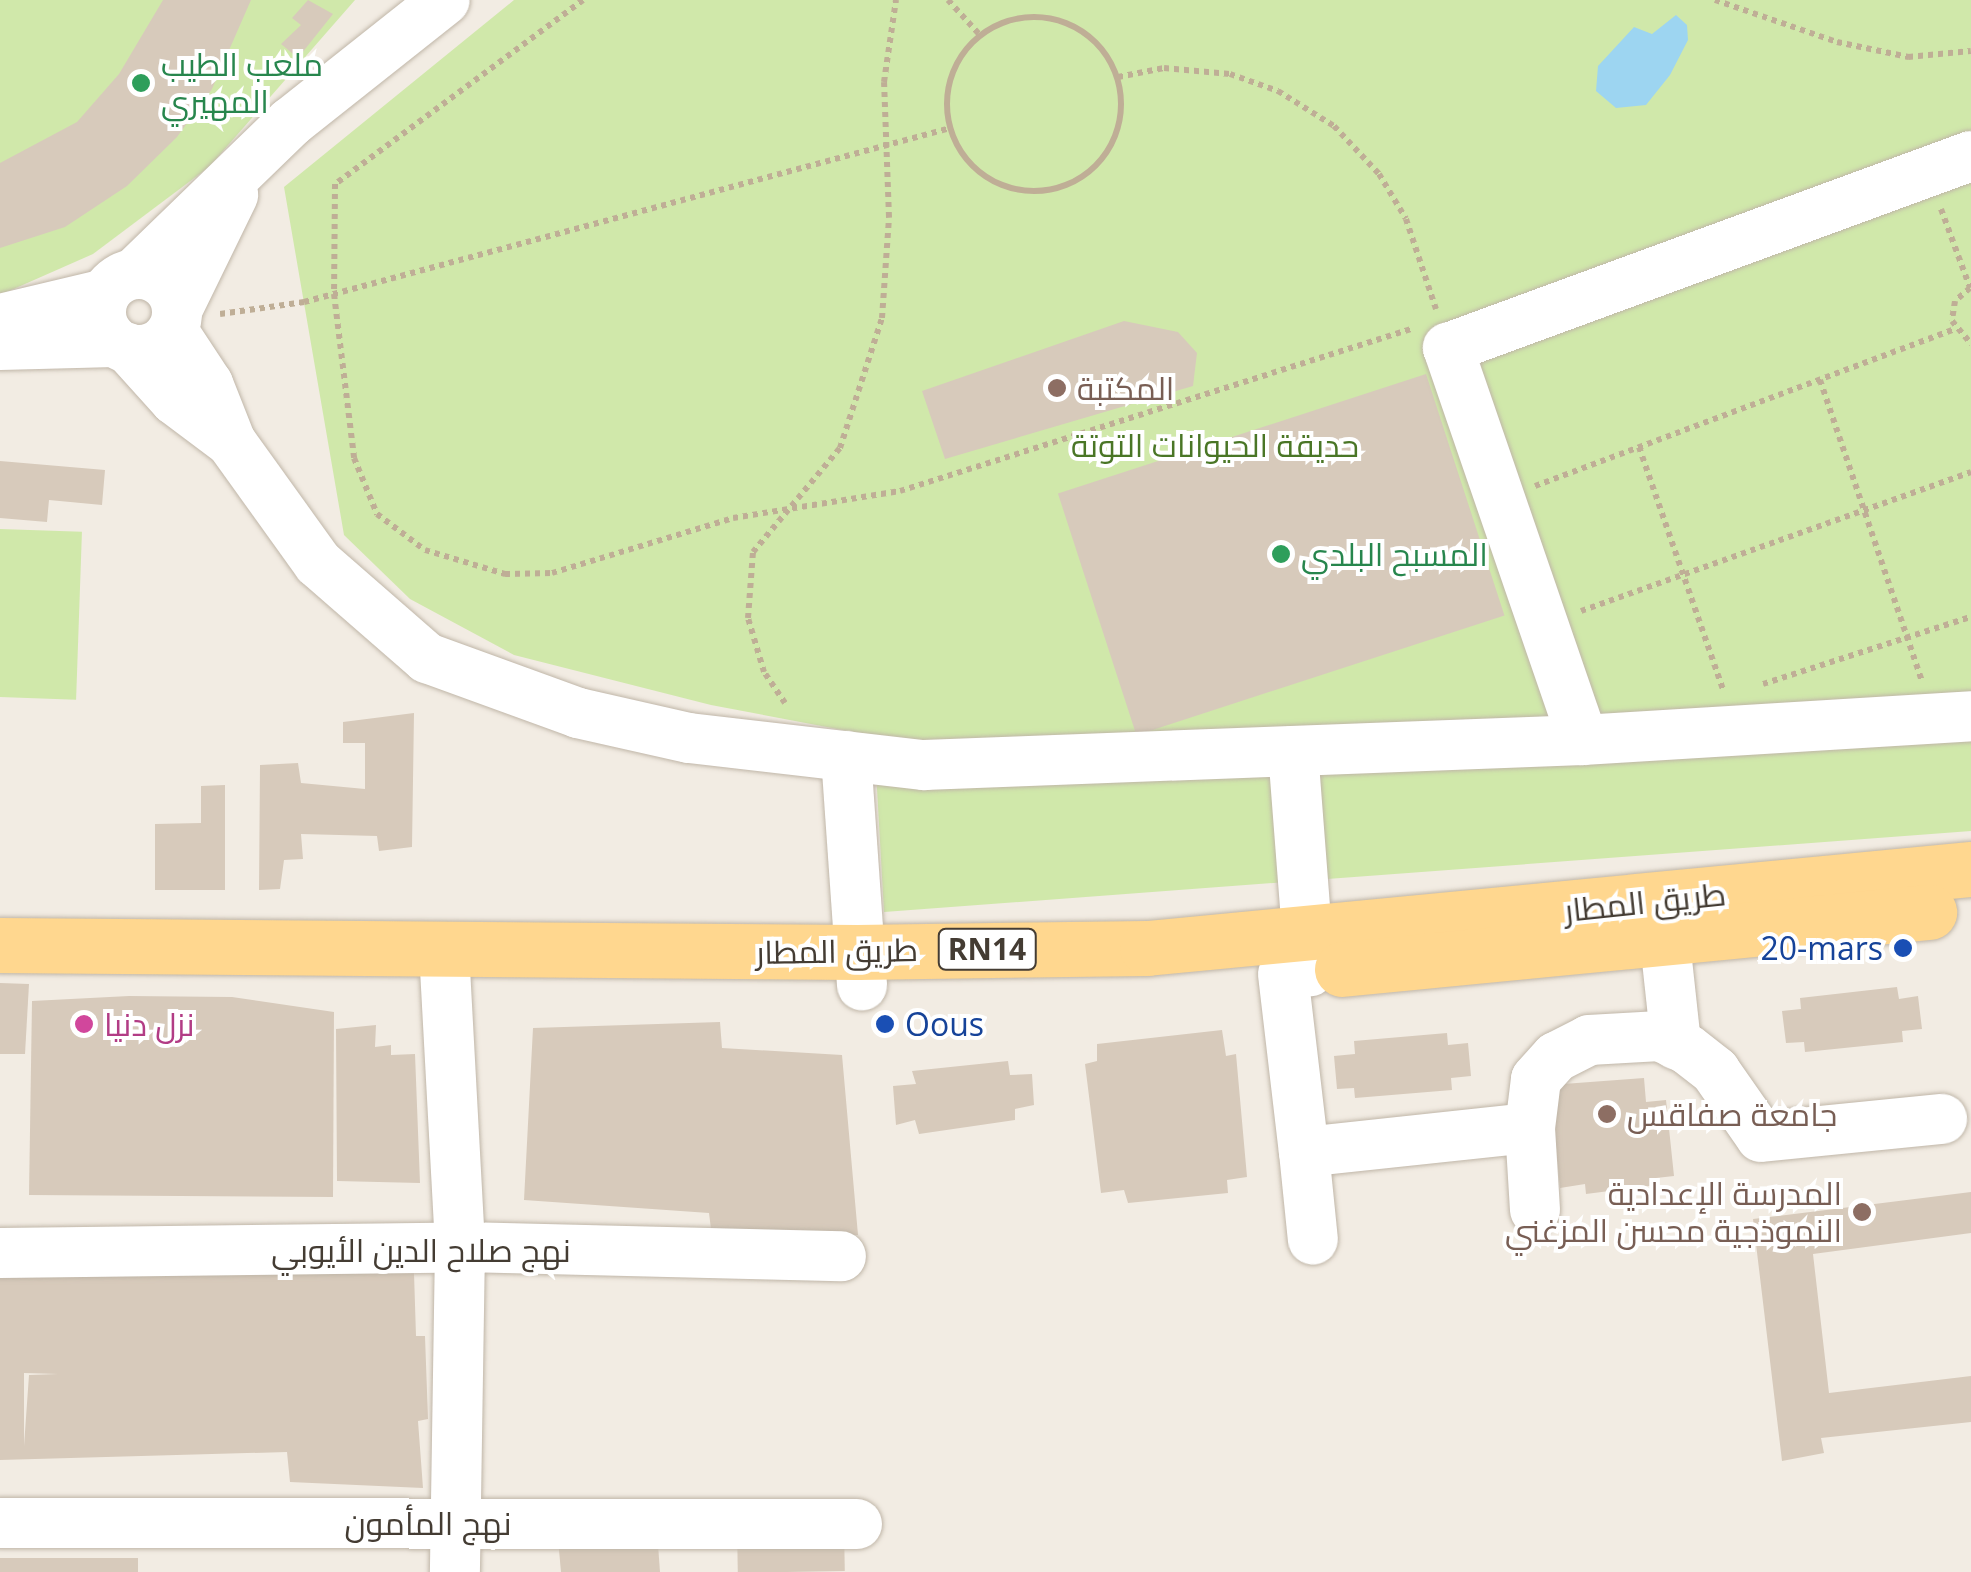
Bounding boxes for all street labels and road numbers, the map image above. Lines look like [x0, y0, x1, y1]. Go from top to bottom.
street label: طريق المطار [1562, 874, 1728, 930]
road number: RN14 [937, 924, 1037, 974]
street label: طريق المطار [756, 930, 918, 972]
street label: نهج صلاح الدين الأيوبي [271, 1231, 571, 1269]
street label: نهج المأمون [345, 1504, 511, 1542]

